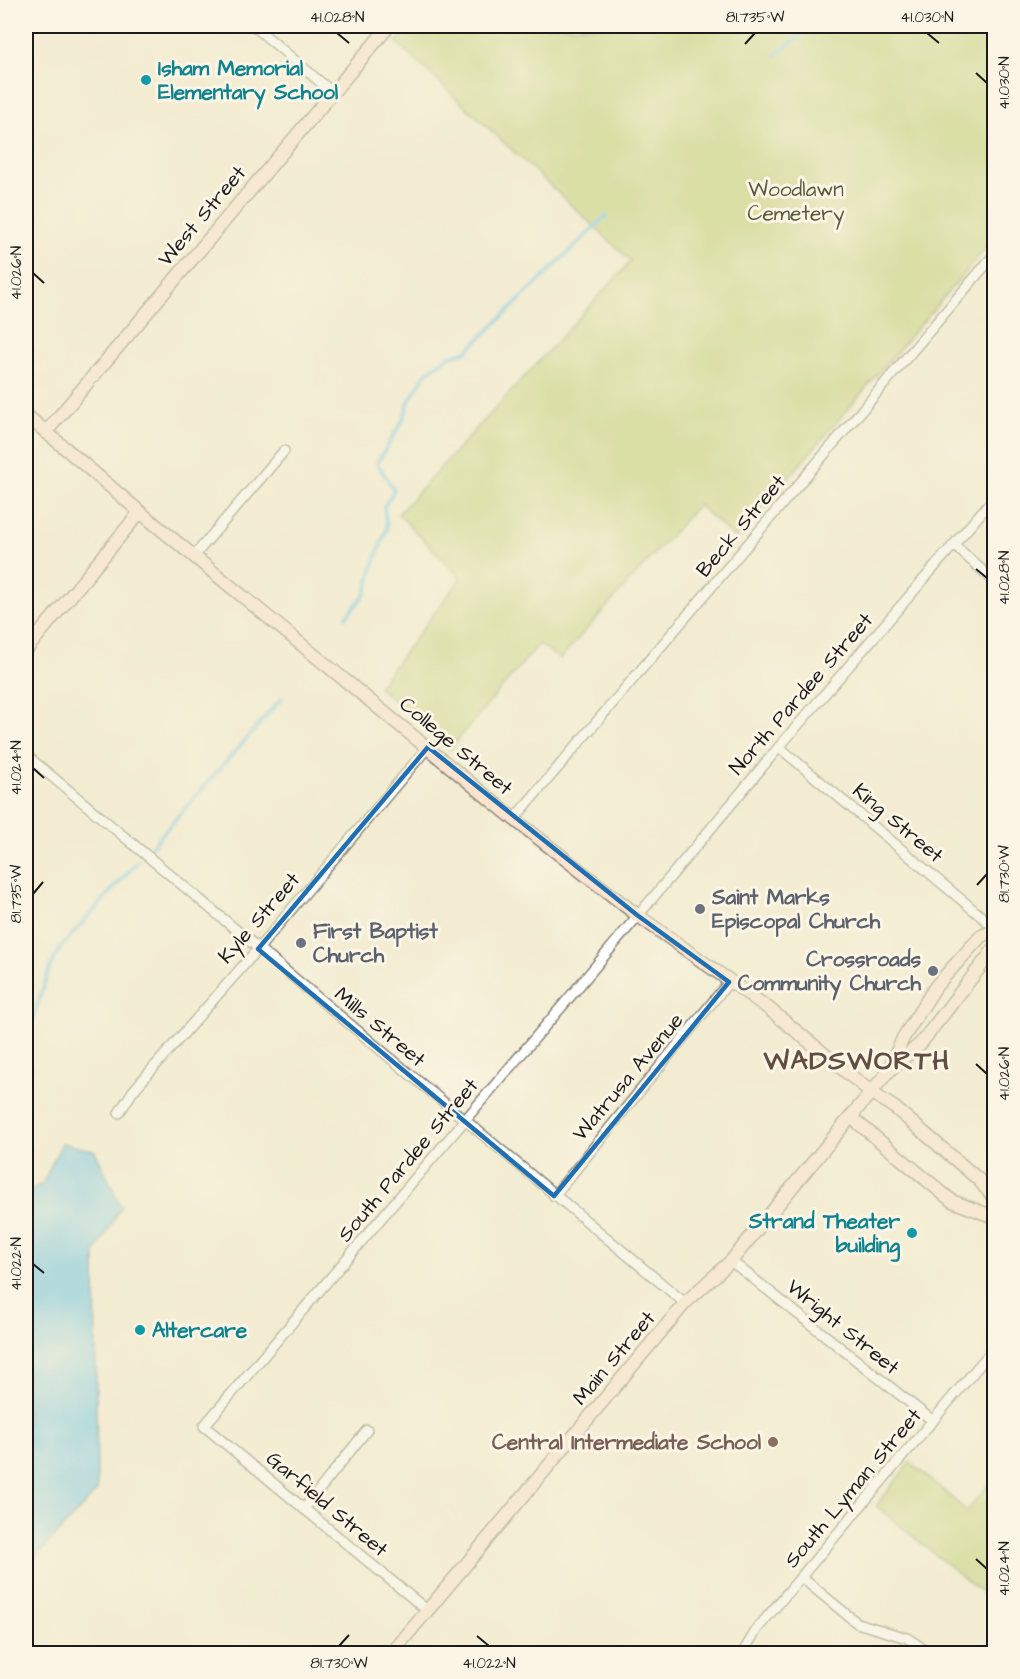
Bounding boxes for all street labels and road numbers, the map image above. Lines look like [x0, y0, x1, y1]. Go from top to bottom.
street label: West Street [151, 159, 253, 273]
street label: Beck Street [690, 468, 793, 583]
street label: North Pardee Street [722, 606, 880, 781]
street label: College Street [392, 690, 519, 804]
street label: King Street [845, 776, 950, 871]
street label: Kyle Street [211, 866, 309, 971]
street label: Mills Street [328, 980, 432, 1074]
street label: Watrusa Avenue [566, 1007, 690, 1147]
street label: South Pardee Street [331, 1072, 486, 1248]
street label: Wright Street [779, 1272, 906, 1383]
street label: Main Street [566, 1304, 662, 1411]
street label: South Lyman Street [778, 1402, 930, 1575]
street label: Garfield Street [260, 1444, 395, 1564]

